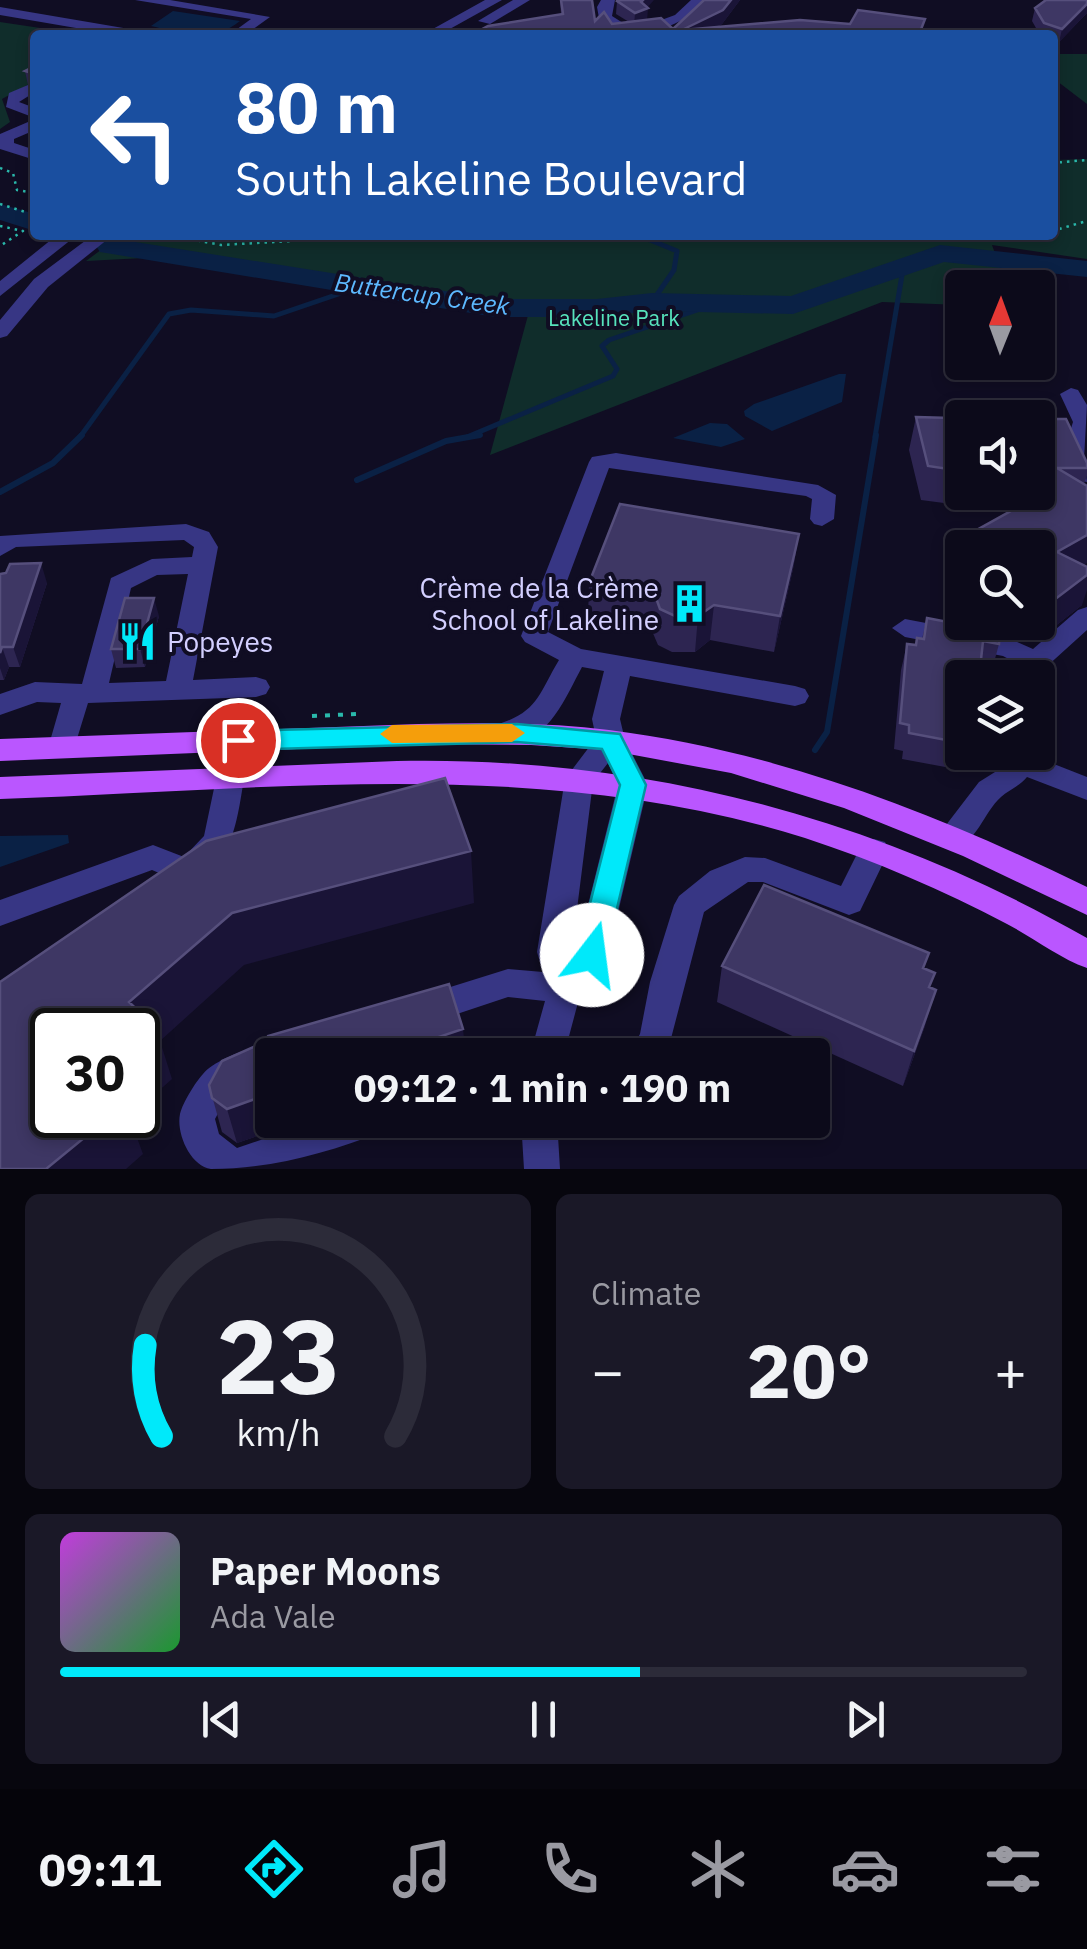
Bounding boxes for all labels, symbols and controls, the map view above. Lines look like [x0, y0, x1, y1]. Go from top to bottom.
text: 80 m [235, 61, 398, 152]
icon: left [70, 70, 200, 200]
text: South Lakeline Boulevard [235, 149, 747, 207]
water label: Buttercup Creek [333, 265, 513, 322]
north arrow [945, 270, 1055, 380]
map controls [945, 270, 1055, 770]
park label: Lakeline Park [548, 303, 680, 332]
button: sound [945, 400, 1055, 510]
button: search [945, 530, 1055, 640]
place label: Crème de la Crème School of Lakeline [420, 569, 659, 638]
building icon: Crème de la Crème School of Lakeline [668, 583, 710, 625]
restaurant icon: Popeyes [116, 621, 158, 663]
place label: Popeyes [167, 623, 273, 660]
button: layers [945, 660, 1055, 770]
pin [196, 698, 281, 783]
icon: arrive [211, 713, 266, 768]
position arrow [540, 903, 644, 1007]
speed limit sign: 30 [30, 1008, 160, 1138]
text: 09:12 · 1 min · 190 m [354, 1063, 731, 1112]
text: Climate [591, 1272, 701, 1314]
text: 23 [216, 1287, 340, 1423]
text: 20° [746, 1321, 872, 1419]
text: − [591, 1335, 624, 1406]
text: + [994, 1335, 1027, 1406]
text: km/h [236, 1409, 320, 1456]
text: Paper Moons [210, 1546, 441, 1595]
text: Ada Vale [210, 1595, 336, 1637]
icon: previous [194, 1692, 249, 1747]
icon: pause [516, 1692, 571, 1747]
icon: next [838, 1692, 893, 1747]
icon: directions [239, 1834, 309, 1904]
icon: music [387, 1834, 457, 1904]
icon: phone [535, 1834, 605, 1904]
icon: climate [683, 1834, 753, 1904]
icon: car [830, 1834, 900, 1904]
icon: filters [978, 1834, 1048, 1904]
text: 09:11 [39, 1840, 162, 1898]

